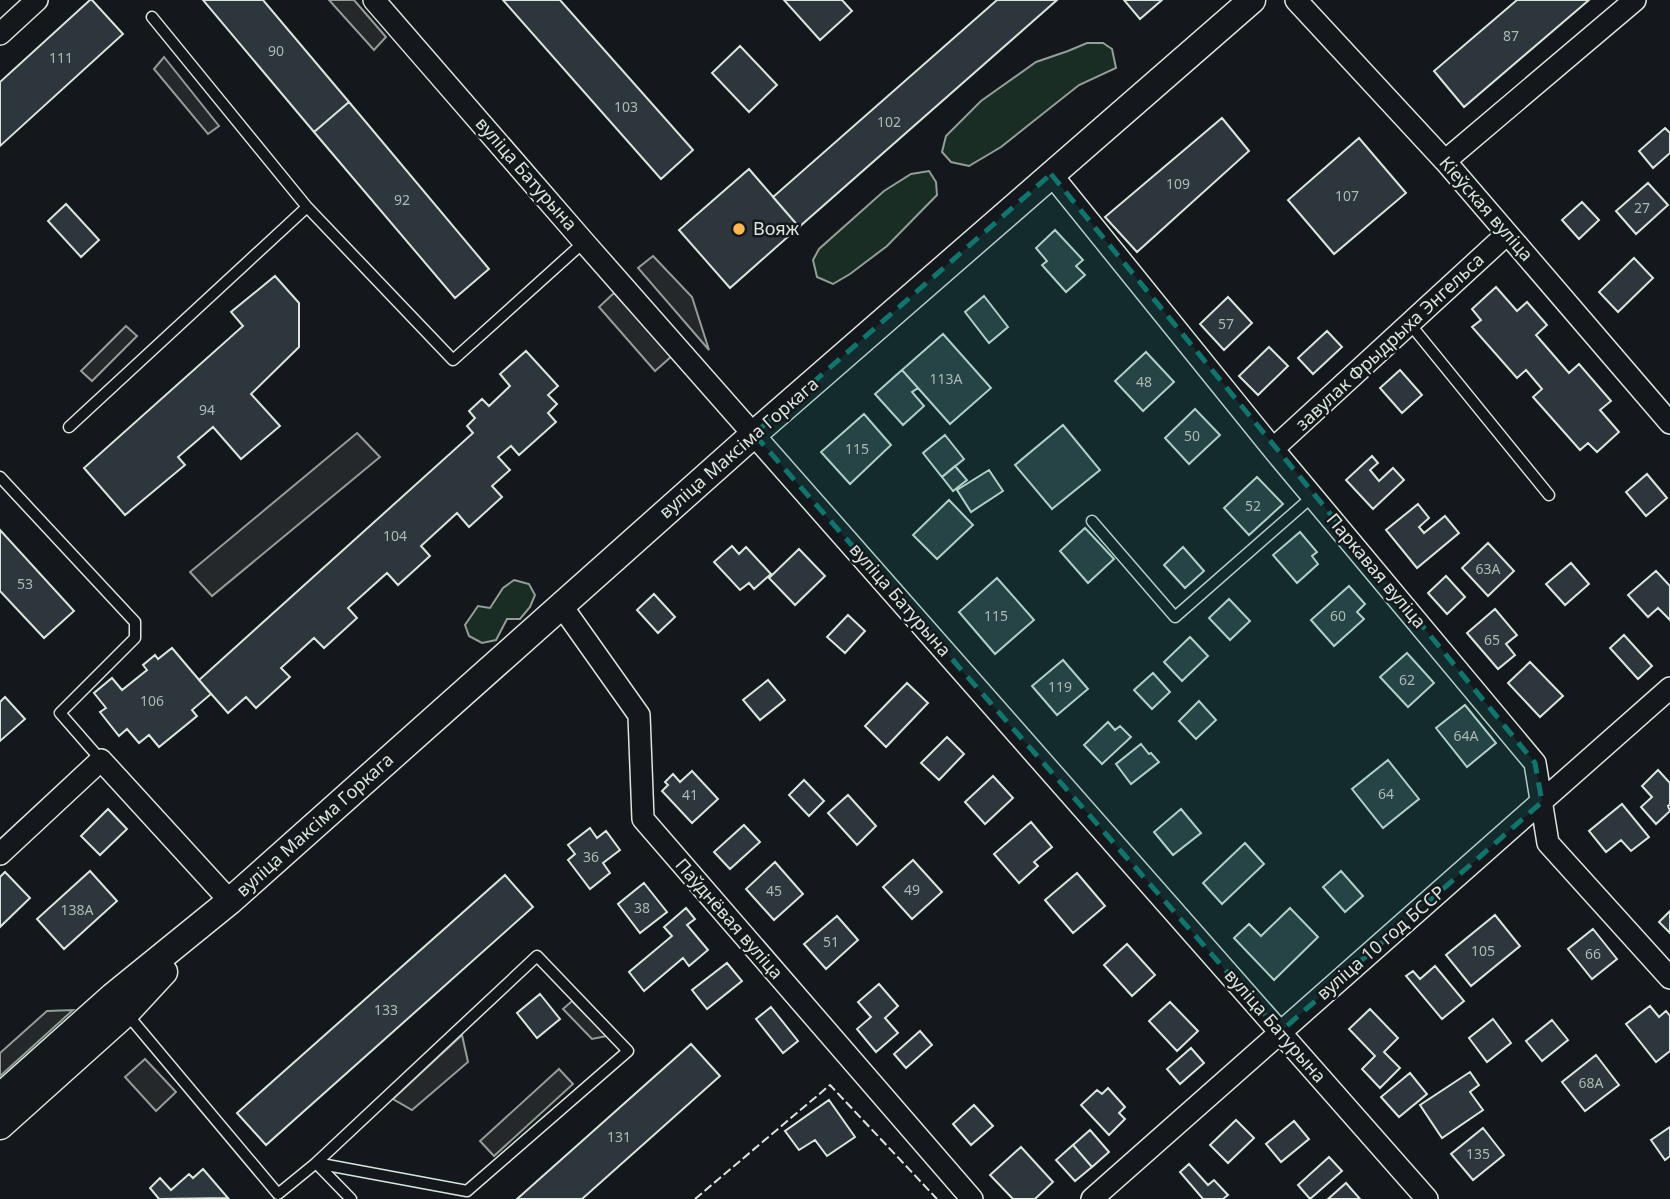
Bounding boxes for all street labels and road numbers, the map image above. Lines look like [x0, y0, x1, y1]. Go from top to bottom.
street label: вуліца Батурына [471, 111, 583, 235]
street label: Кіеўская вуліца [1435, 151, 1539, 266]
street label: завулак Фрыдрыха Энгельса [1290, 247, 1489, 435]
street label: вуліца Максіма Горкага [654, 371, 823, 523]
street label: Паркавая вуліца [1322, 508, 1432, 633]
street label: вуліца Батурына [845, 537, 957, 661]
street label: вуліца Максіма Горкага [231, 747, 398, 901]
street label: Паўднёвая вуліца [671, 853, 789, 984]
street label: вуліца 10 год БССР [1311, 880, 1450, 1005]
street label: вуліца Батурына [1220, 963, 1332, 1087]

